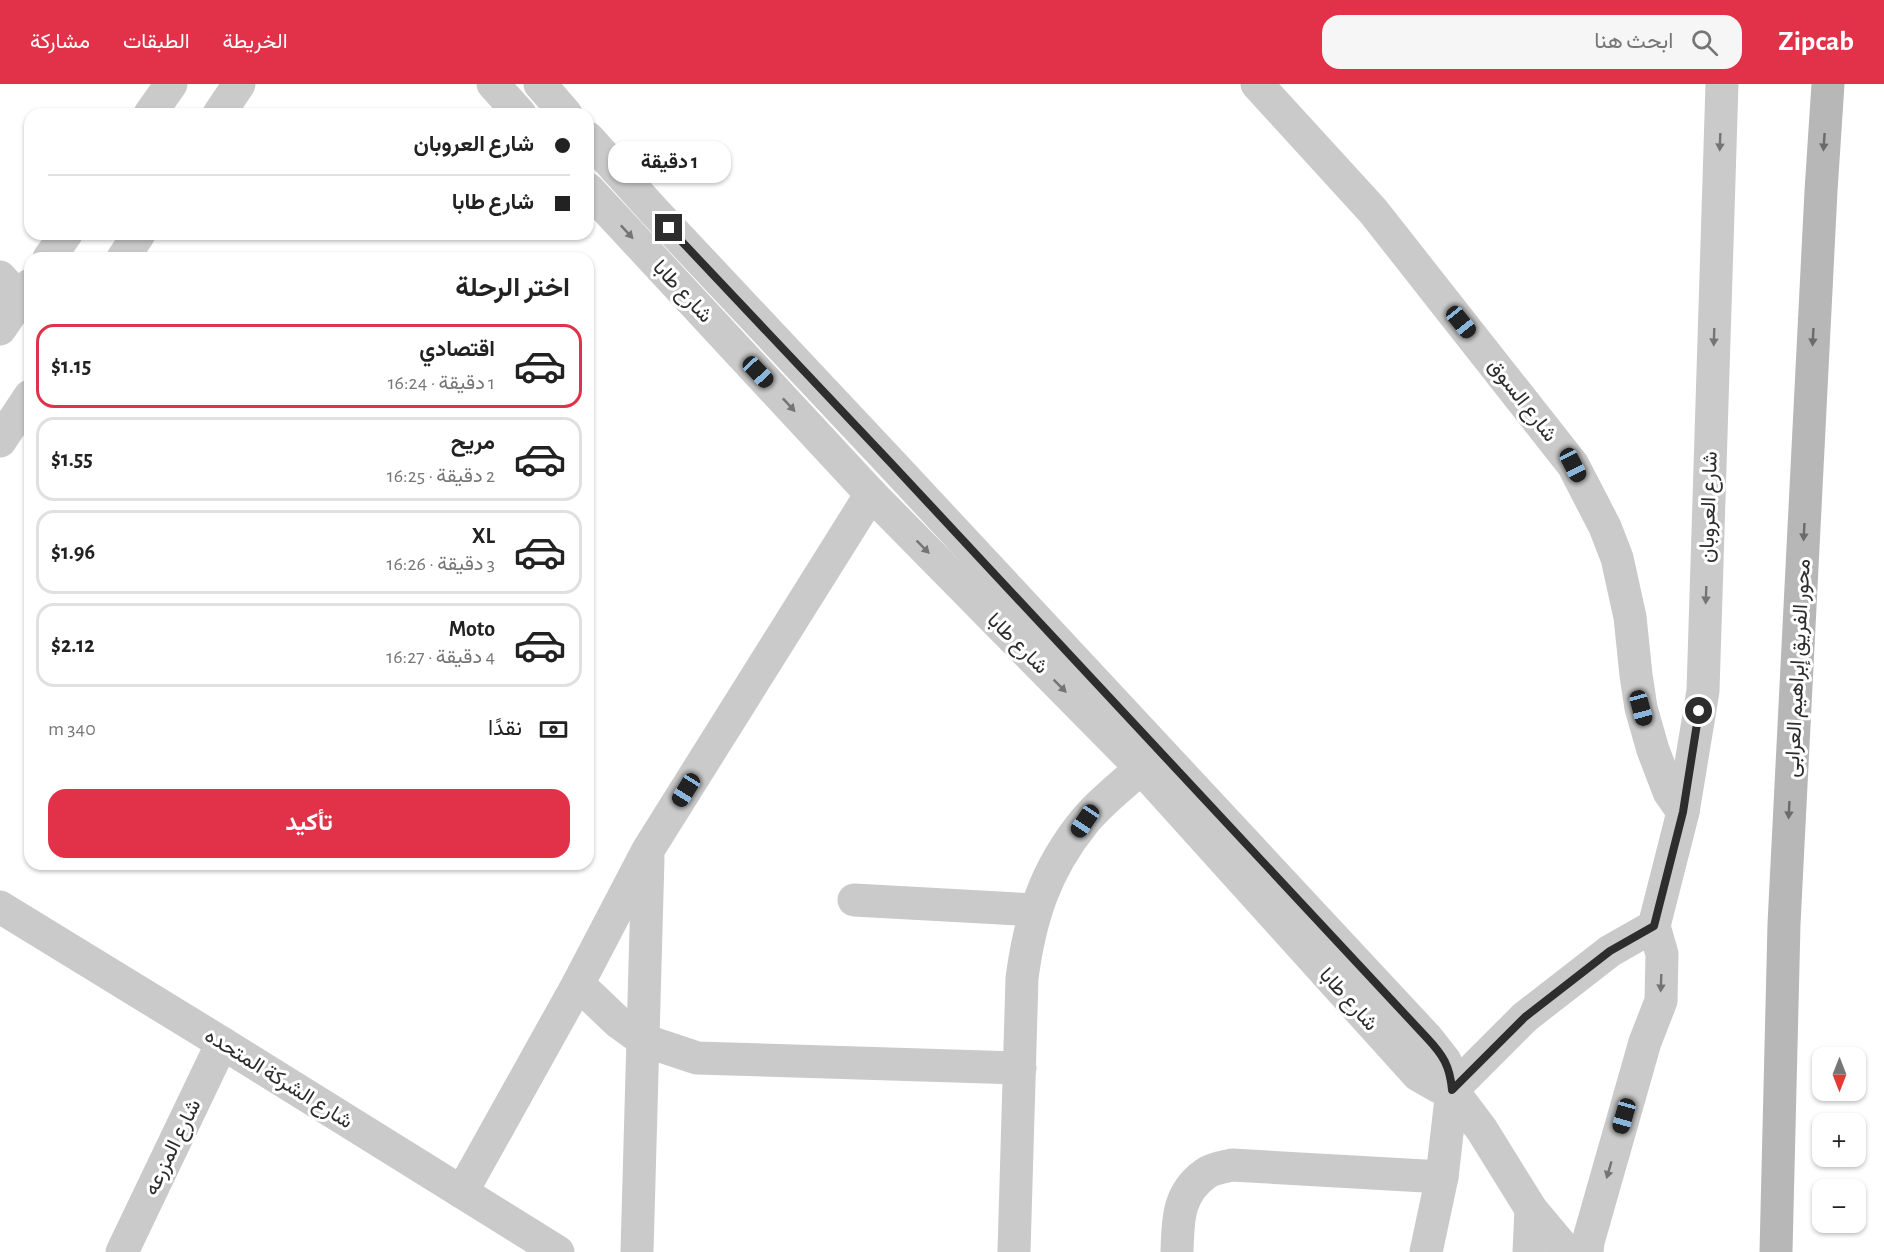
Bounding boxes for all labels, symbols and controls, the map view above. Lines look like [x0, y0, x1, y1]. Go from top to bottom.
search box [1322, 15, 1742, 69]
icon: search [1688, 26, 1721, 59]
text: Zipcab [1778, 28, 1854, 56]
text: ابحث هنا [1594, 30, 1673, 52]
text: مشاركة [30, 31, 90, 52]
text: الطبقات [123, 31, 190, 52]
text: الخريطة [223, 31, 288, 52]
text: شارع العروبان [413, 133, 534, 155]
one-way arrow [1715, 133, 1725, 152]
one-way arrow [1819, 133, 1829, 152]
callout: 1 دقيقة [608, 141, 730, 183]
text: 1 دقيقة [641, 152, 698, 172]
text: شارع طابا [452, 191, 534, 213]
route end [655, 214, 682, 241]
one-way arrow [620, 224, 634, 238]
street label: شارع طابا [647, 256, 716, 329]
text: اختر الرحلة [455, 274, 570, 301]
car [1443, 302, 1479, 342]
one-way arrow [1709, 328, 1718, 347]
one-way arrow [1809, 328, 1818, 347]
text: اقتصادي [419, 338, 495, 360]
icon: car [513, 339, 567, 393]
car [739, 353, 777, 391]
text: $1.15 [51, 355, 91, 377]
street label: شارع السوق [1482, 355, 1561, 447]
text: 1 دقيقة · 16:24 [388, 373, 495, 393]
one-way arrow [782, 398, 796, 413]
text: مريح [451, 431, 495, 453]
icon: car [513, 432, 567, 486]
car [1557, 445, 1589, 485]
text: $1.55 [51, 448, 93, 470]
street label: شارع العروبان [1696, 451, 1724, 563]
text: 2 دقيقة · 16:25 [387, 466, 495, 486]
one-way arrow [1799, 522, 1808, 541]
text: XL [472, 525, 495, 547]
icon: car [513, 525, 567, 579]
one-way arrow [916, 539, 930, 553]
text: $1.96 [51, 541, 95, 563]
text: 3 دقيقة · 16:26 [387, 554, 495, 574]
street label: محور الفريق إبراهيم العرابى [1781, 558, 1817, 778]
one-way arrow [1701, 586, 1710, 605]
street label: شارع طابا [981, 609, 1052, 680]
text: Moto [449, 618, 495, 640]
icon: car [513, 618, 567, 672]
text: $2.12 [51, 634, 95, 656]
text: 4 دقيقة · 16:27 [386, 647, 495, 667]
one-way arrow [1053, 678, 1067, 693]
car [1628, 688, 1654, 728]
route start [1685, 697, 1712, 724]
icon: cash [537, 713, 570, 746]
text: نقدًا [488, 717, 522, 739]
text: 340 m [48, 719, 96, 739]
car [669, 770, 703, 810]
button: تأكيد [48, 789, 570, 858]
car [1067, 801, 1103, 841]
one-way arrow [1785, 801, 1794, 820]
street label: شارع طابا [1313, 964, 1382, 1037]
one-way arrow [1657, 974, 1666, 993]
street label: شارع الشركة المتحده [200, 1024, 356, 1135]
north arrow [1812, 1047, 1866, 1101]
map controls [1812, 1047, 1866, 1233]
street label: شارع المزرعه [140, 1096, 207, 1200]
car [1610, 1096, 1638, 1136]
button: + [1812, 1113, 1866, 1167]
one-way arrow [1604, 1161, 1613, 1179]
button: − [1812, 1179, 1866, 1233]

